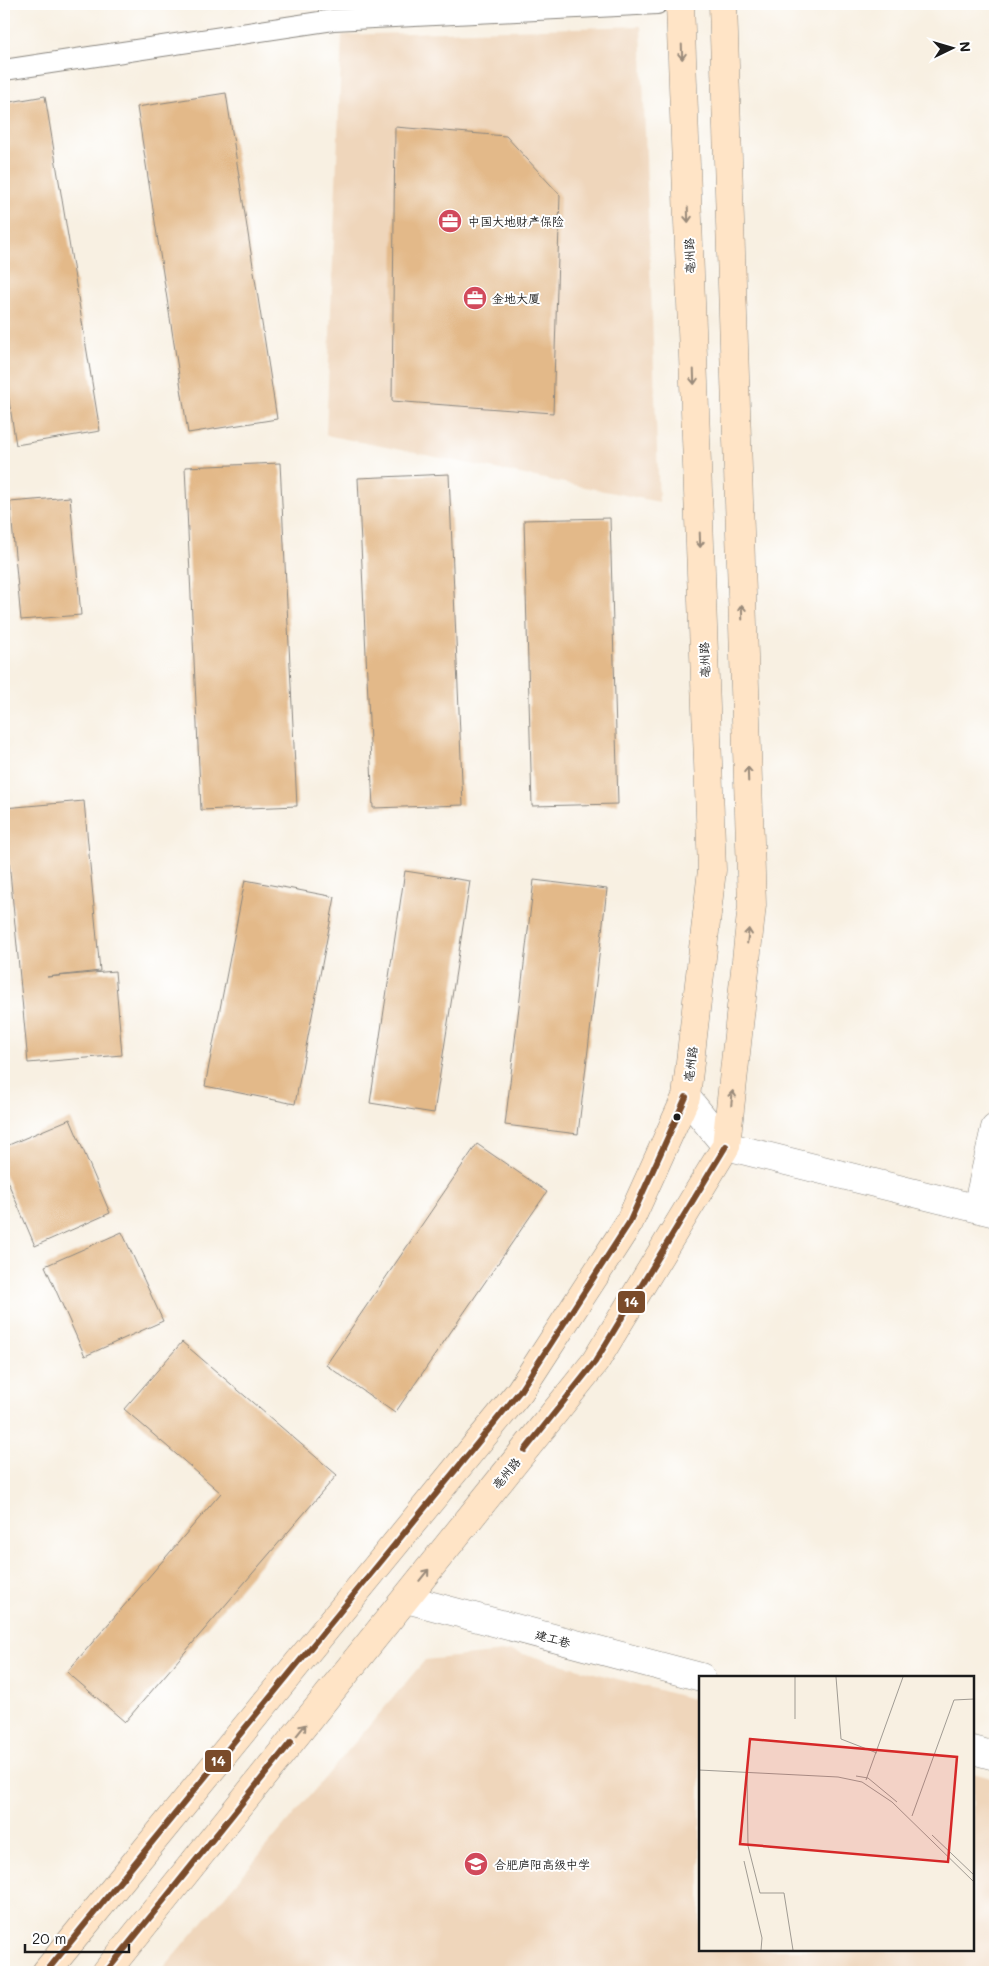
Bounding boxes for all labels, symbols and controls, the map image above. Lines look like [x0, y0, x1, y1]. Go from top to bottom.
north arrow [926, 22, 976, 72]
text: N [956, 41, 975, 53]
one-way arrow [677, 44, 686, 60]
one-way arrow [683, 207, 692, 223]
office icon: 中国大地财产保险 [437, 208, 463, 234]
place label: 中国大地财产保险 [468, 213, 564, 229]
street label: 亳州路 [680, 238, 698, 274]
office icon: 金地大厦 [462, 285, 488, 311]
place label: 金地大厦 [492, 290, 540, 306]
one-way arrow [689, 369, 698, 385]
one-way arrow [695, 531, 704, 547]
one-way arrow [738, 604, 747, 620]
street label: 亳州路 [695, 642, 713, 678]
one-way arrow [743, 766, 752, 782]
one-way arrow [744, 929, 753, 945]
street label: 亳州路 [680, 1045, 700, 1083]
one-way arrow [727, 1090, 736, 1106]
unlabelled marker [672, 1112, 682, 1122]
line badge: 14 [617, 1290, 646, 1314]
text: 14 [623, 1292, 639, 1311]
street label: 亳州路 [488, 1454, 524, 1492]
one-way arrow [419, 1569, 430, 1582]
street label: 建工巷 [534, 1626, 572, 1650]
inset map [699, 1676, 974, 1951]
one-way arrow [295, 1723, 306, 1736]
line badge: 14 [204, 1749, 232, 1773]
text: 14 [210, 1751, 226, 1770]
school or university icon: 合肥庐阳高级中学 [463, 1851, 489, 1877]
place label: 合肥庐阳高级中学 [494, 1856, 590, 1872]
scale bar [25, 1921, 129, 1953]
text: 20 m [32, 1928, 66, 1948]

